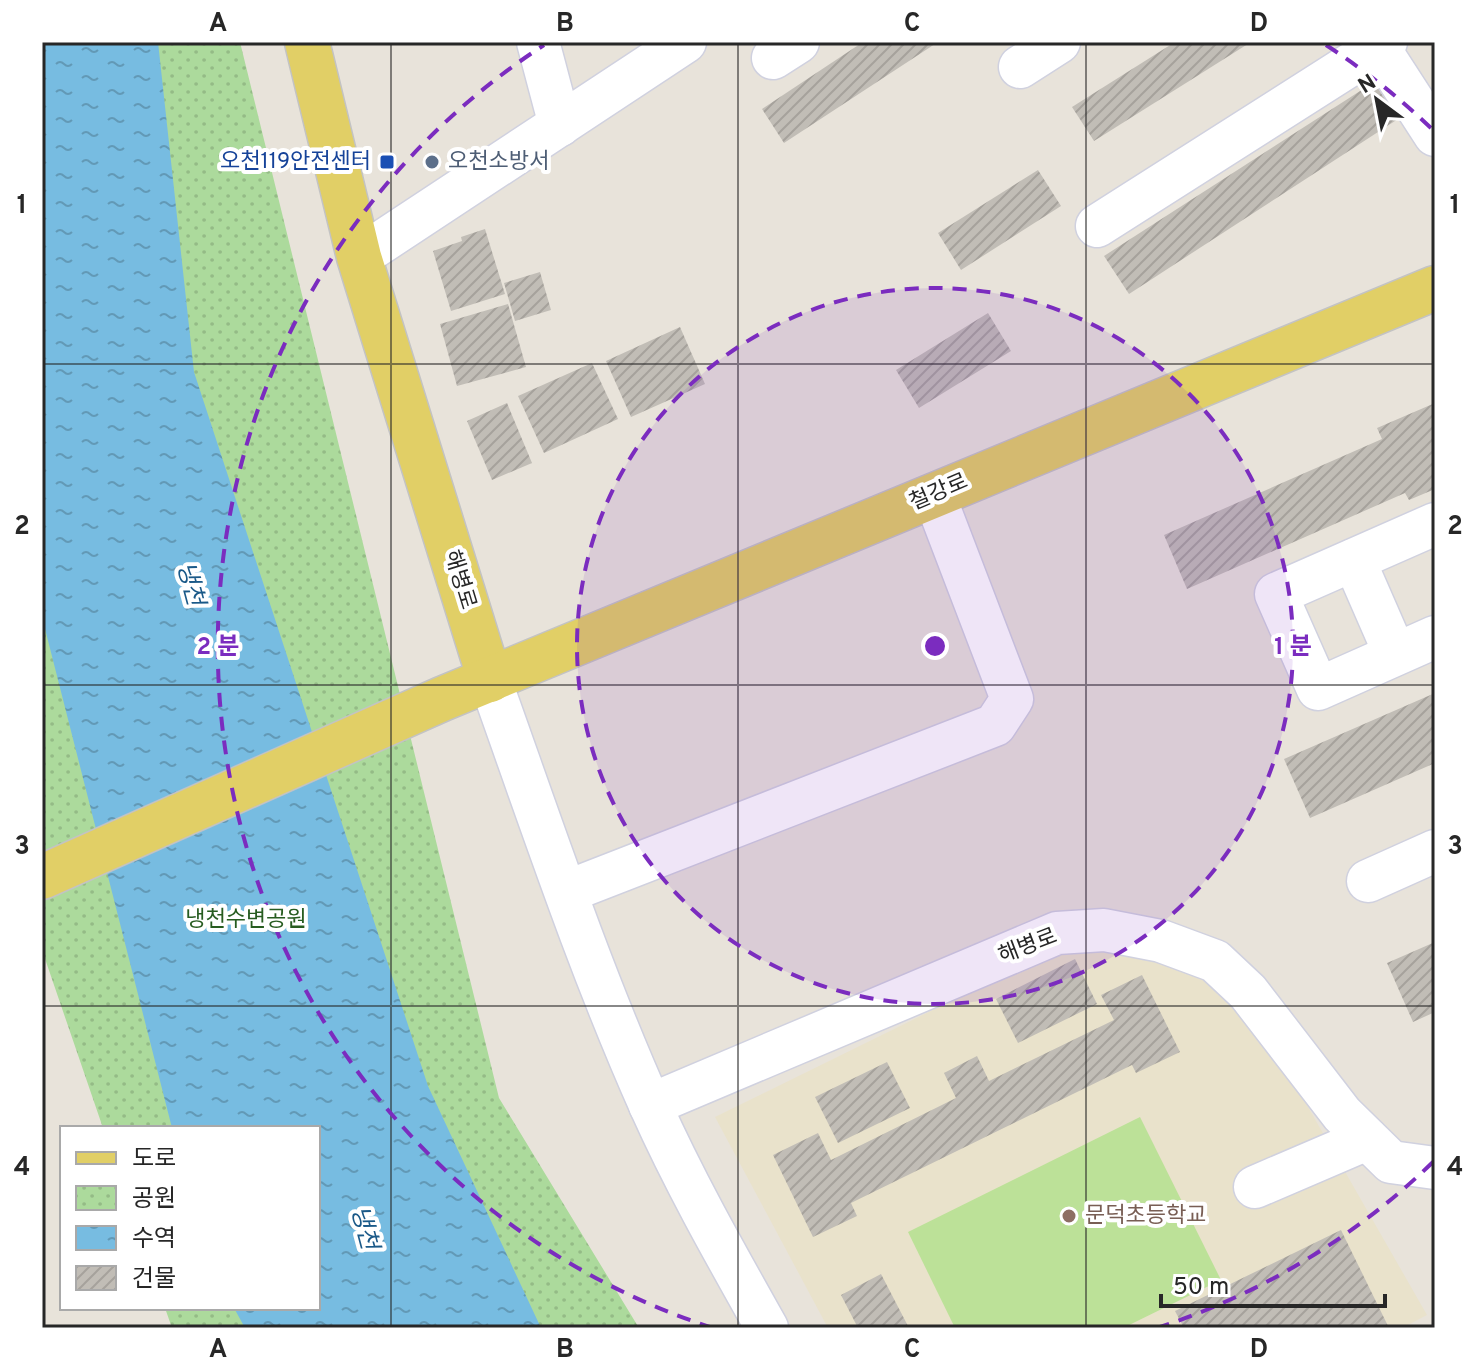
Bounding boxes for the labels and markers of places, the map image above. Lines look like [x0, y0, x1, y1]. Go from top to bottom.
place label: 오천119안전센터 [220, 149, 371, 176]
place label: 오천소방서 [448, 149, 549, 176]
marker: 오천119안전센터 [378, 153, 396, 171]
marker: 오천소방서 [423, 153, 441, 171]
centre of rings [921, 632, 949, 660]
place label: 문덕초등학교 [1085, 1203, 1206, 1230]
marker: 문덕초등학교 [1060, 1207, 1078, 1225]

